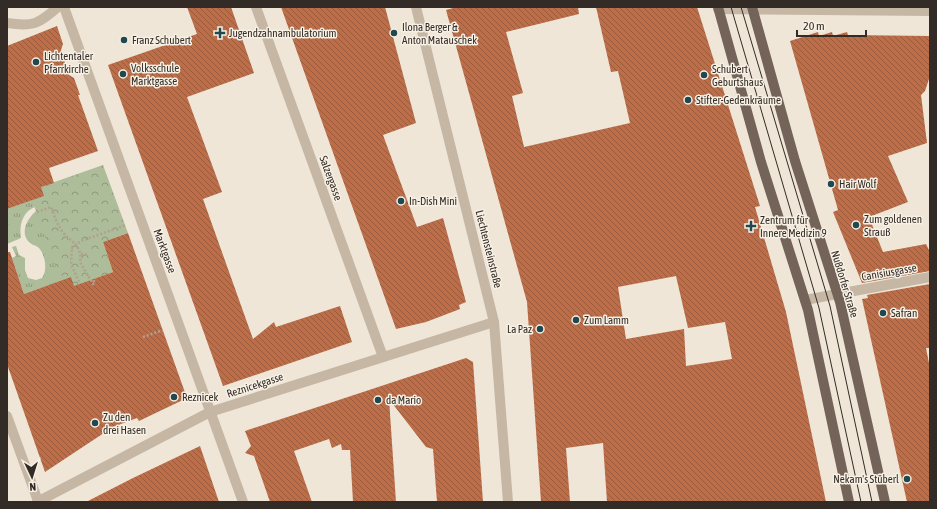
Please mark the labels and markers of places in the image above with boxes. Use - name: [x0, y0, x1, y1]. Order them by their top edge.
- place label: Ilona Berger & Anton Matauschek: [402, 21, 477, 46]
- marker: Jugendzahnambulatorium: [214, 27, 226, 39]
- place label: Jugendzahnambulatorium: [229, 27, 337, 39]
- marker: Ilona Berger & Anton Matauschek: [389, 28, 399, 38]
- place label: Franz Schubert: [132, 34, 191, 46]
- marker: Franz Schubert: [119, 35, 129, 45]
- place label: Lichtentaler Pfarrkirche: [44, 50, 94, 75]
- marker: Lichtentaler Pfarrkirche: [31, 57, 41, 67]
- place label: Volksschule Marktgasse: [131, 62, 179, 87]
- place label: Schubert Geburtshaus: [712, 63, 763, 88]
- marker: Volksschule Marktgasse: [118, 69, 128, 79]
- marker: Schubert Geburtshaus: [699, 70, 709, 80]
- place label: Stifter-Gedenkräume: [696, 94, 781, 106]
- marker: Stifter-Gedenkräume: [683, 95, 693, 105]
- place label: Hair Wolf: [839, 178, 877, 190]
- marker: Hair Wolf: [826, 179, 836, 189]
- place label: In-Dish Mini: [409, 195, 457, 207]
- marker: In-Dish Mini: [396, 196, 406, 206]
- place label: Zum goldenen Strauß: [864, 213, 922, 238]
- place label: Zentrum für Innere Medizin 9: [760, 214, 827, 239]
- marker: Zentrum für Innere Medizin 9: [745, 220, 757, 232]
- marker: Zum goldenen Strauß: [851, 220, 861, 230]
- place label: Safran: [891, 307, 917, 319]
- marker: Safran: [878, 308, 888, 318]
- place label: Zum Lamm: [584, 314, 629, 326]
- marker: Zum Lamm: [571, 315, 581, 325]
- place label: La Paz: [507, 323, 532, 335]
- marker: La Paz: [535, 324, 545, 334]
- place label: Reznicek: [182, 391, 218, 403]
- marker: Reznicek: [169, 392, 179, 402]
- place label: da Mario: [386, 394, 421, 406]
- marker: da Mario: [373, 395, 383, 405]
- place label: Zu den drei Hasen: [103, 411, 146, 436]
- marker: Zu den drei Hasen: [90, 418, 100, 428]
- place label: Nekam's Stüberl: [833, 473, 899, 485]
- marker: Nekam's Stüberl: [902, 474, 912, 484]

